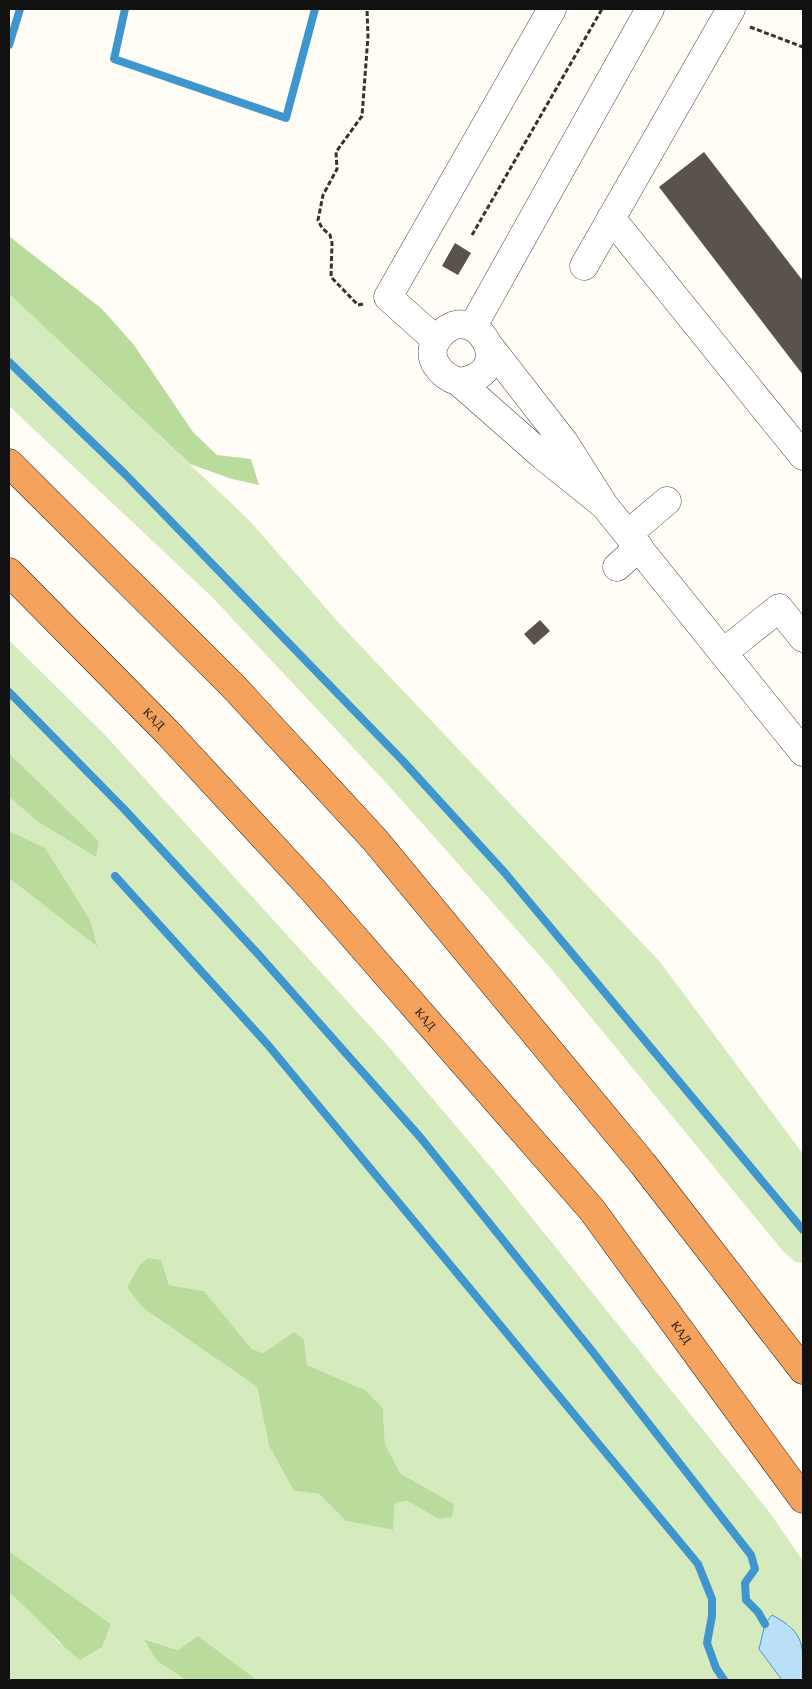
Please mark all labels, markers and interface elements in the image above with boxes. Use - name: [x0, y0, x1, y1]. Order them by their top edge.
- street label: КАД: [140, 705, 167, 732]
- street label: КАД: [412, 1005, 439, 1033]
- street label: КАД: [668, 1318, 694, 1346]

